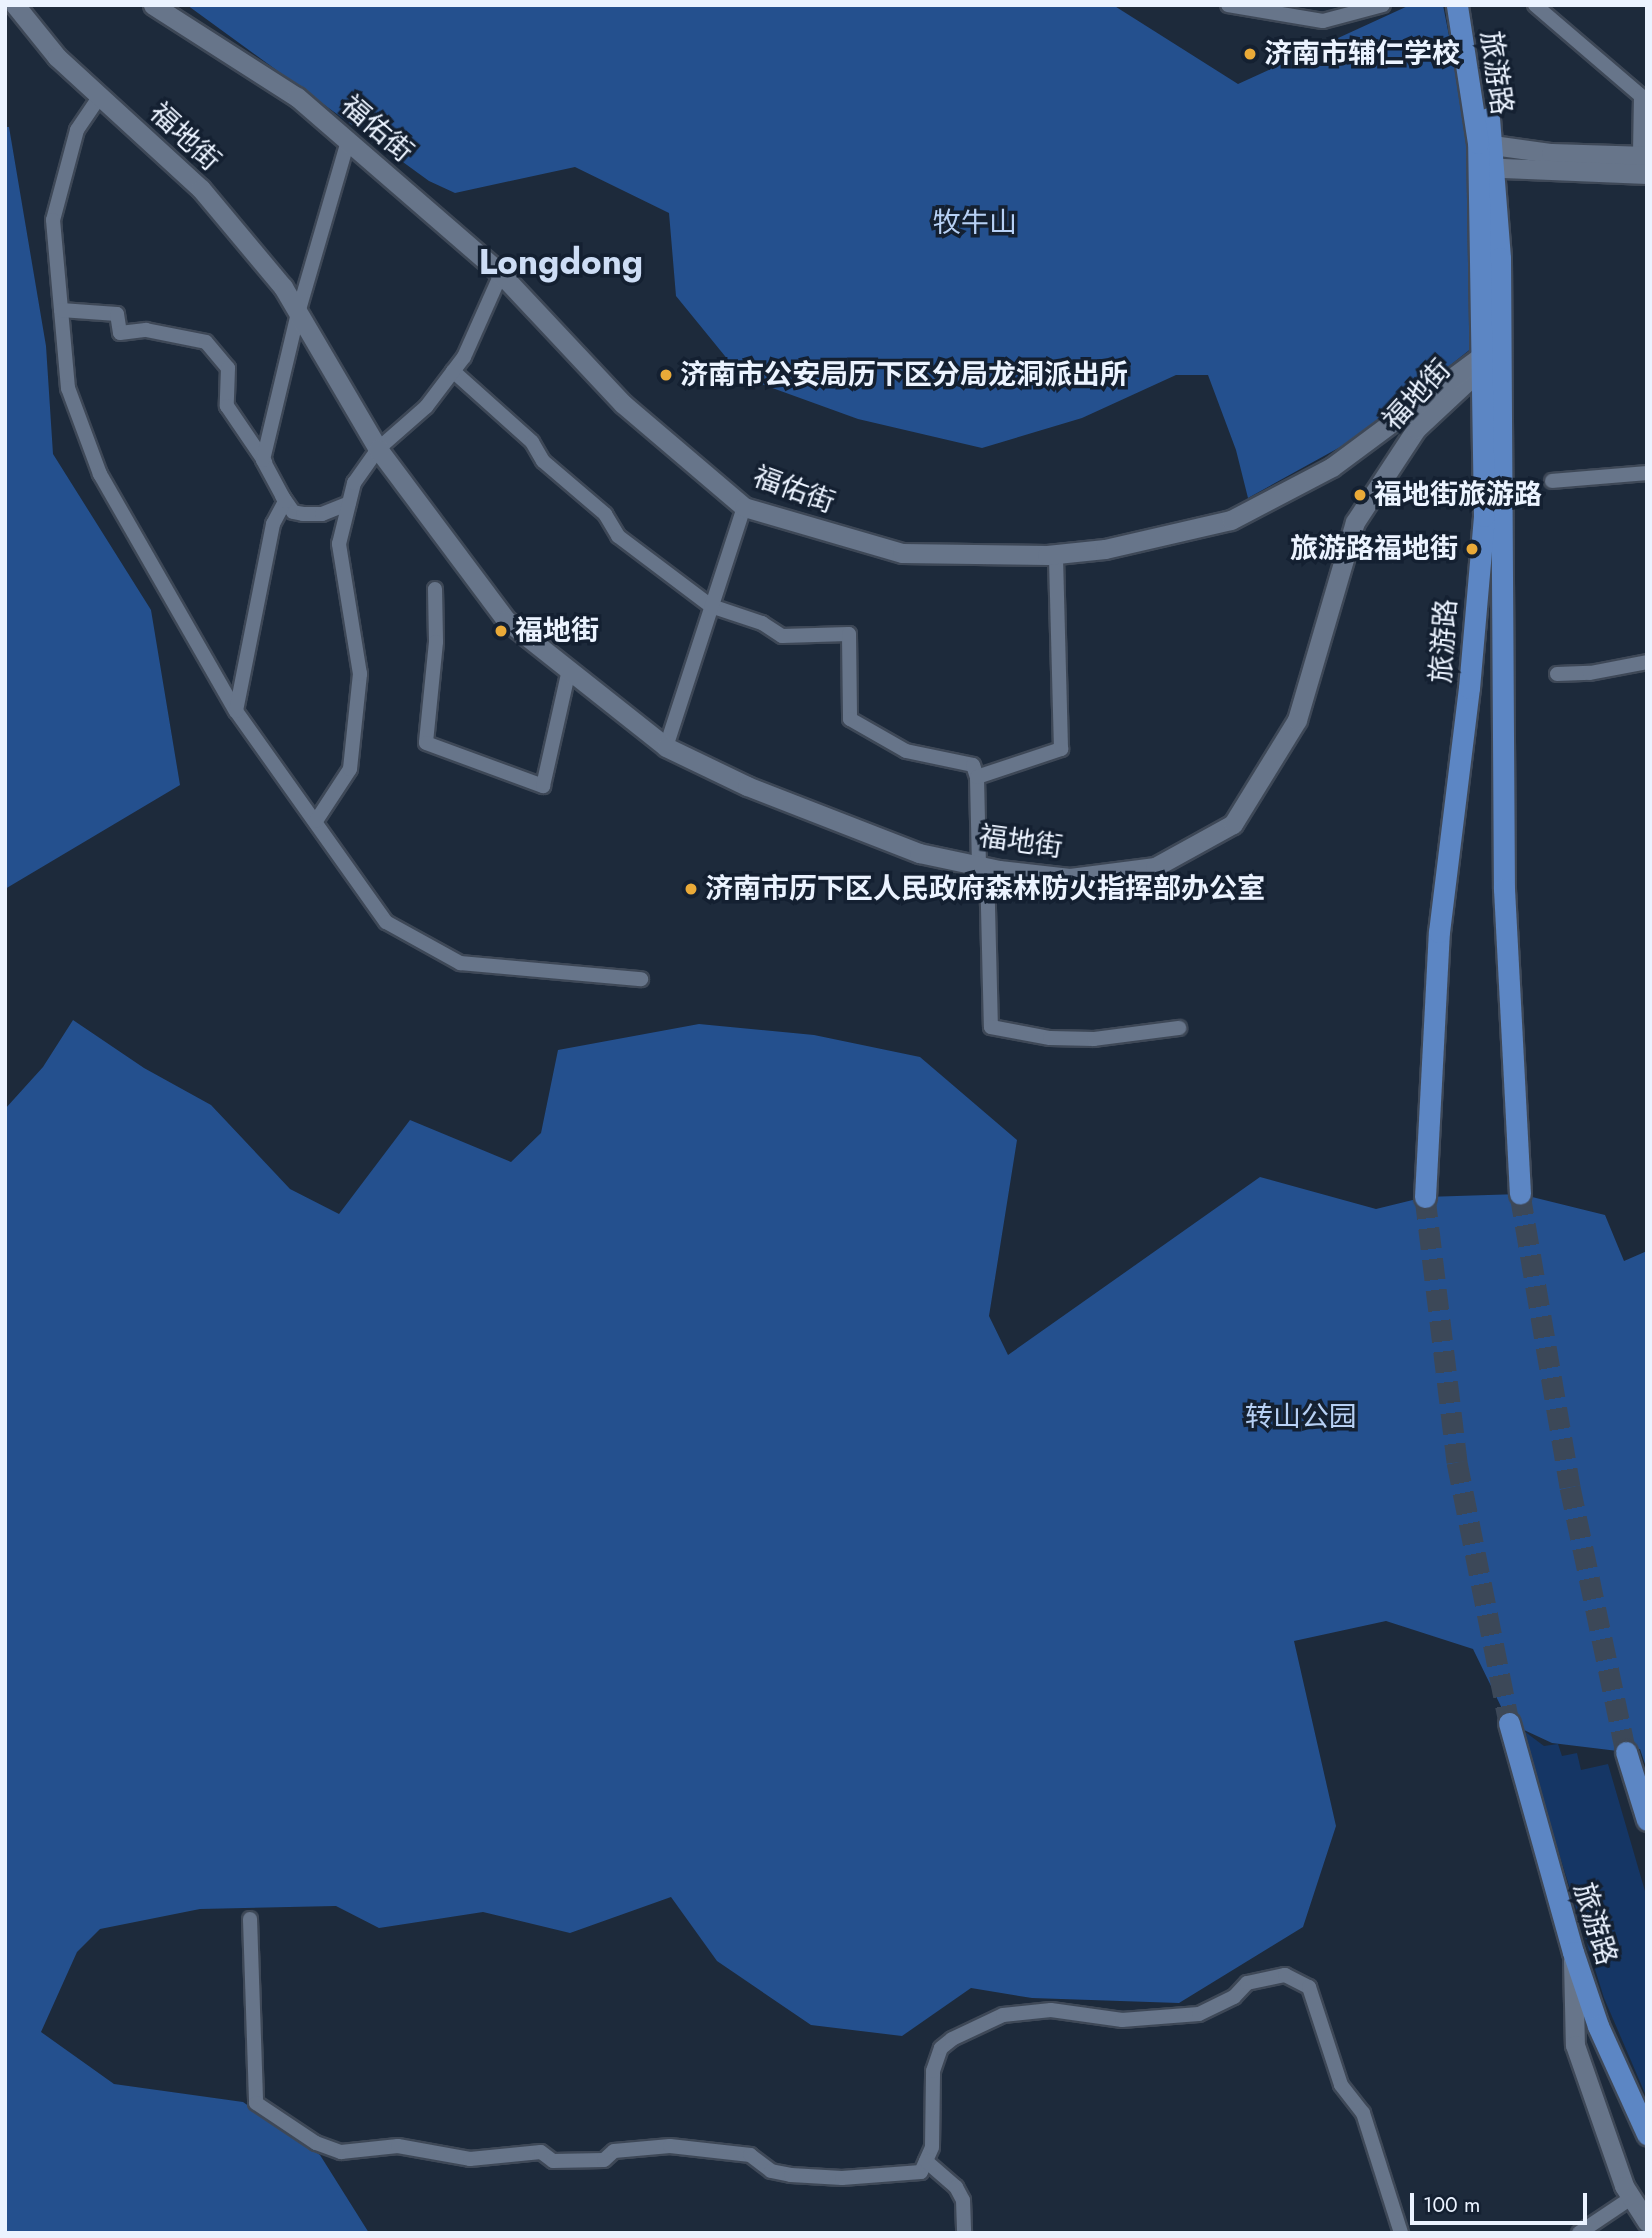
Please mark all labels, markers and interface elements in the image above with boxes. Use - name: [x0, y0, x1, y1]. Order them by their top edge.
- street label: 旅游路: [1474, 29, 1518, 117]
- place label: 济南市辅仁学校: [1264, 37, 1460, 71]
- marker: 济南市辅仁学校: [1242, 46, 1258, 62]
- street label: 福佑街: [334, 89, 420, 169]
- street label: 福地街: [143, 96, 227, 178]
- park label: 牧牛山: [933, 206, 1017, 240]
- district label: Longdong: [479, 241, 643, 283]
- street label: 福地街: [1376, 353, 1458, 437]
- place label: 济南市公安局历下区分局龙洞派出所: [680, 358, 1128, 392]
- marker: 济南市公安局历下区分局龙洞派出所: [658, 367, 674, 383]
- street label: 福佑街: [749, 460, 839, 520]
- place label: 福地街旅游路: [1374, 478, 1542, 512]
- marker: 福地街旅游路: [1352, 487, 1368, 503]
- place label: 旅游路福地街: [1290, 532, 1458, 566]
- marker: 旅游路福地街: [1464, 541, 1480, 557]
- street label: 旅游路: [1424, 598, 1464, 684]
- place label: 福地街: [515, 614, 599, 648]
- marker: 福地街: [493, 623, 509, 639]
- street label: 福地街: [977, 820, 1065, 864]
- place label: 济南市历下区人民政府森林防火指挥部办公室: [705, 872, 1265, 906]
- marker: 济南市历下区人民政府森林防火指挥部办公室: [683, 881, 699, 897]
- park label: 转山公园: [1245, 1400, 1357, 1434]
- street label: 旅游路: [1567, 1879, 1623, 1969]
- scale bar: [1414, 2178, 1591, 2222]
- text: 100 m: [1423, 2190, 1480, 2220]

